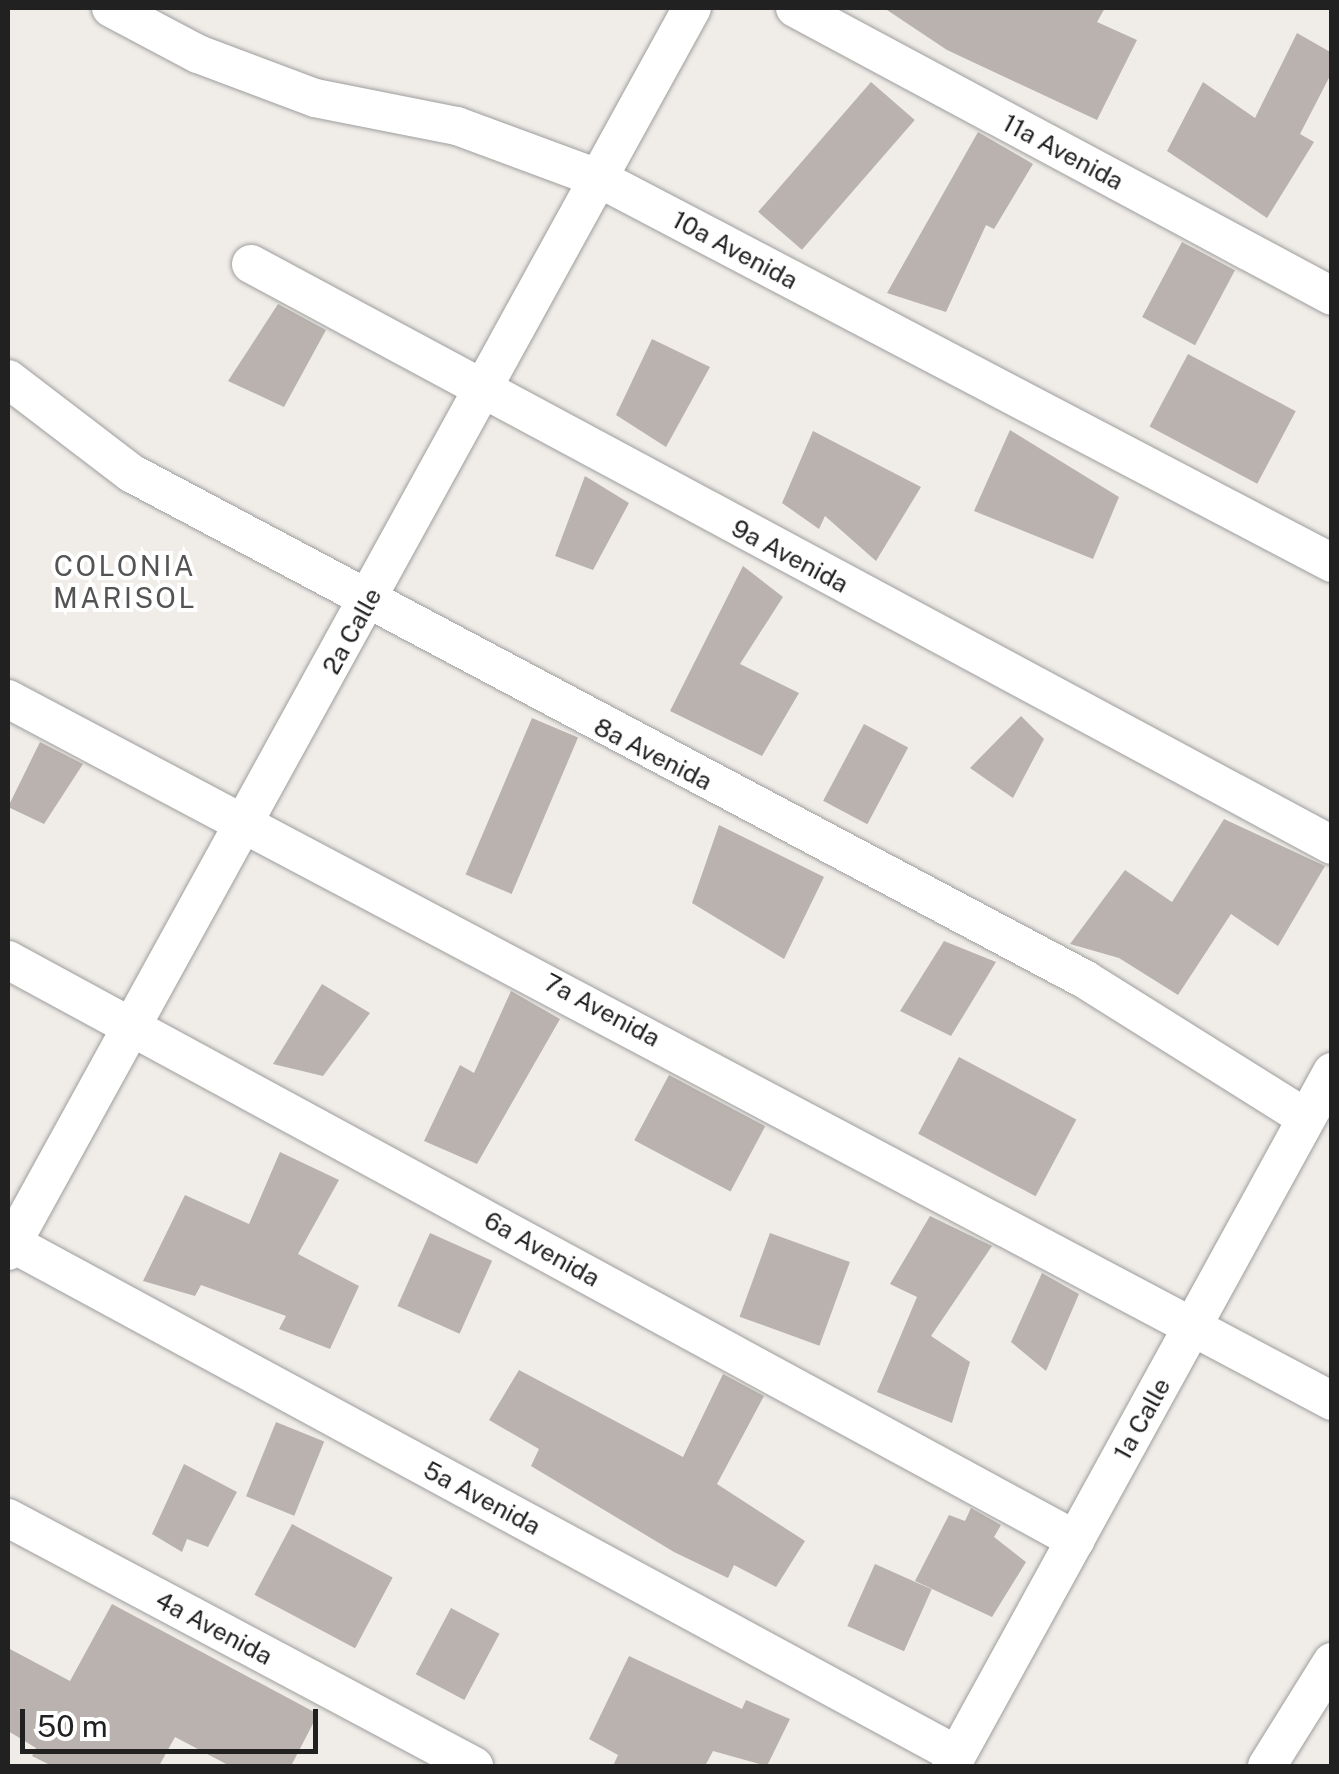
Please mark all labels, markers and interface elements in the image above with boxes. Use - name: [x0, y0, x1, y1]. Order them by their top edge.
- street label: 11a Avenida: [998, 108, 1128, 196]
- street label: 10a Avenida: [667, 204, 803, 296]
- street label: 9a Avenida: [727, 513, 853, 599]
- district label: COLONIA MARISOL: [53, 549, 197, 615]
- street label: 2a Calle: [316, 583, 388, 679]
- street label: 8a Avenida: [589, 712, 717, 796]
- street label: 7a Avenida: [539, 967, 665, 1053]
- street label: 6a Avenida: [479, 1205, 605, 1293]
- street label: 1a Calle: [1107, 1373, 1177, 1465]
- street label: 5a Avenida: [418, 1455, 546, 1541]
- street label: 4a Avenida: [151, 1585, 277, 1671]
- scale bar: [25, 1689, 322, 1751]
- text: 50 m: [37, 1708, 108, 1744]

